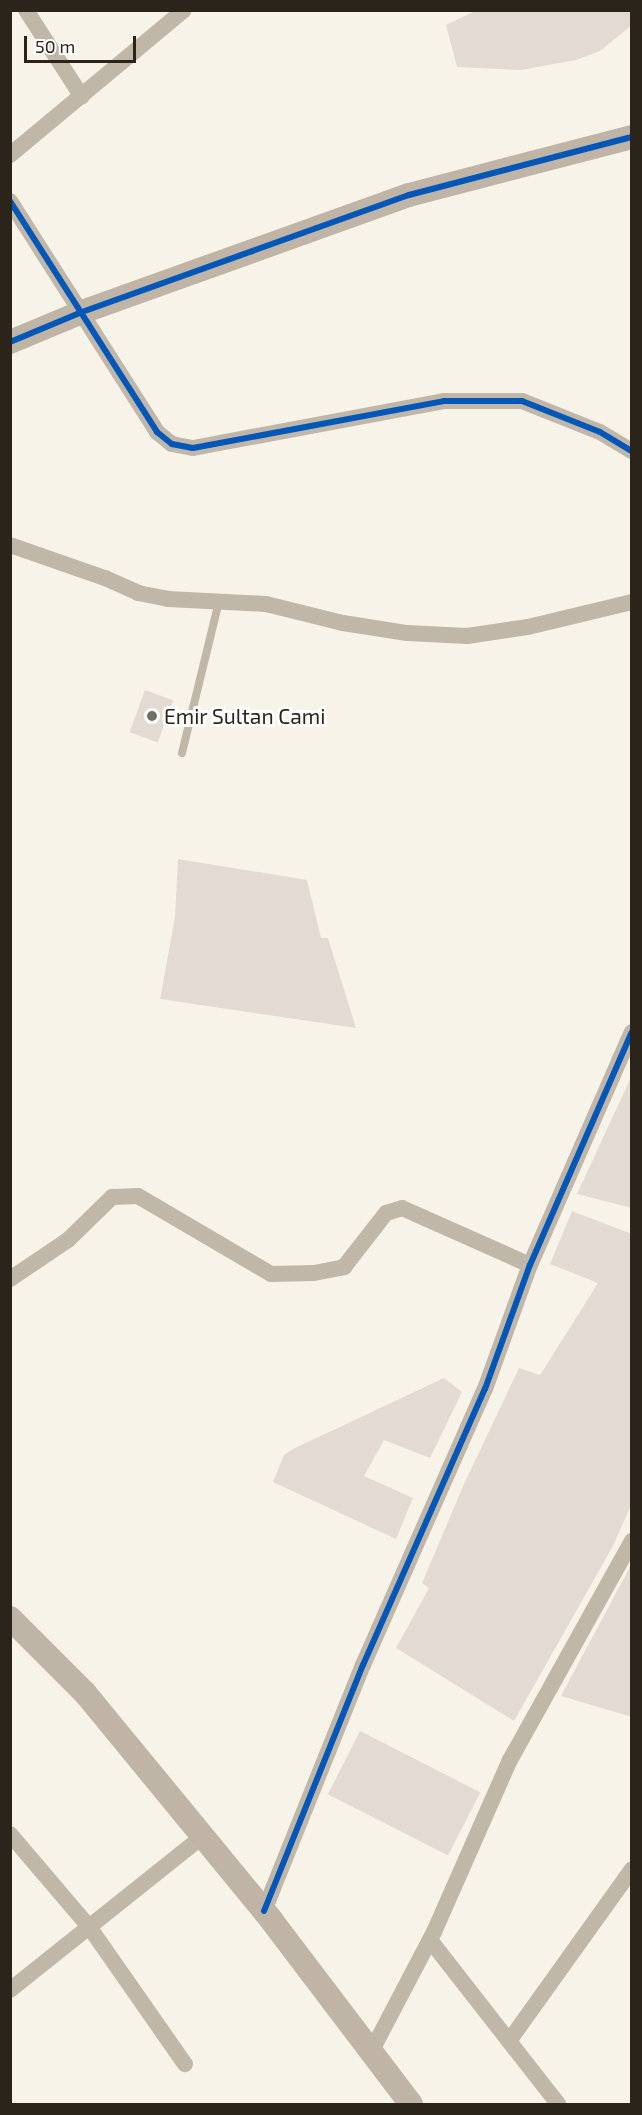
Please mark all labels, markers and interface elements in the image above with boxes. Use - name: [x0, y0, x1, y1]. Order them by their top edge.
- scale bar: [27, 24, 140, 62]
- text: 50 m: [35, 35, 75, 57]
- place label: Emir Sultan Cami: [164, 703, 326, 729]
- marker: Emir Sultan Cami: [145, 709, 159, 723]

